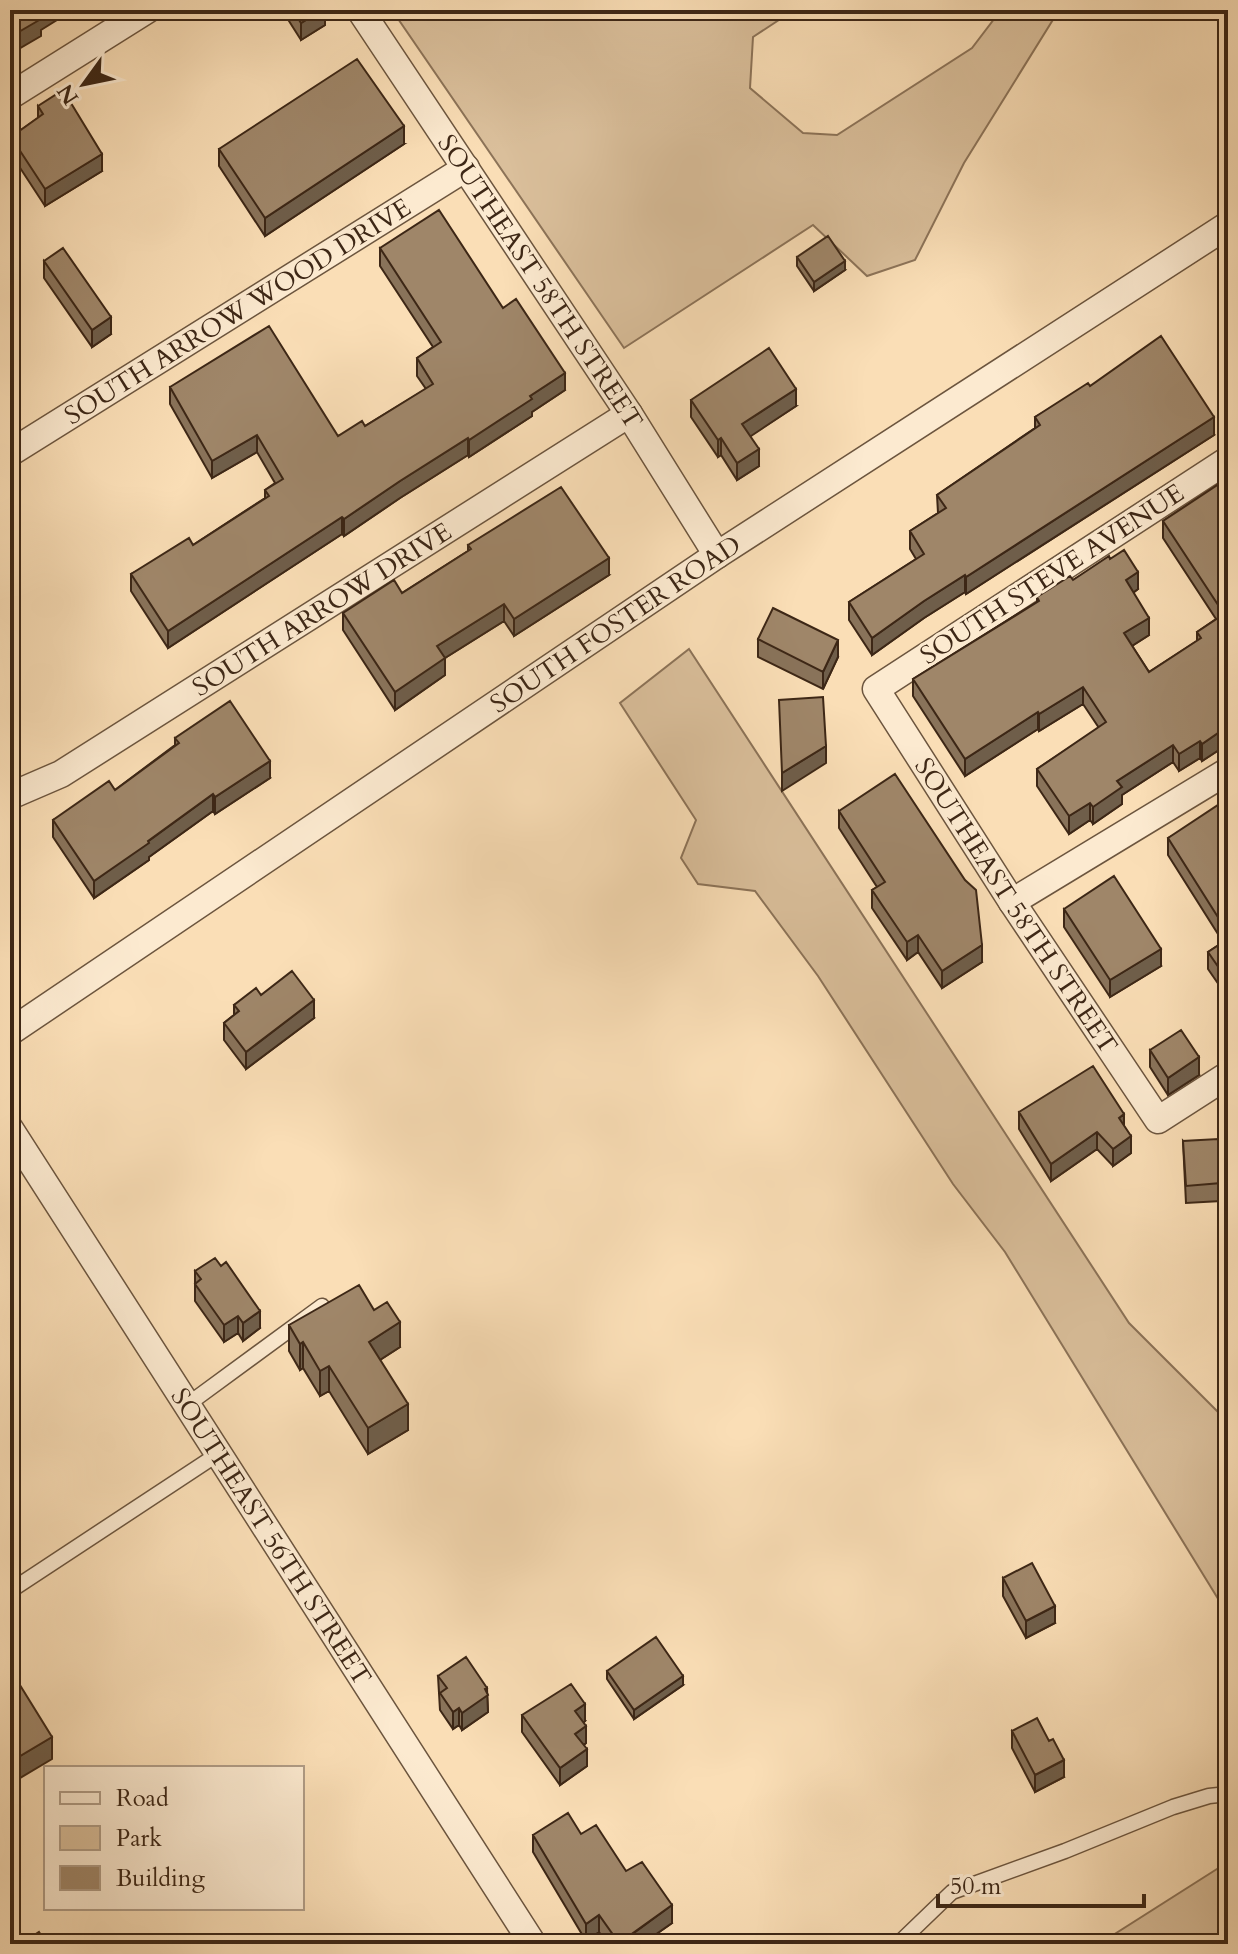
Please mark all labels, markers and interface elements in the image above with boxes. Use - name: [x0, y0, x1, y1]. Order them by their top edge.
- north arrow: [44, 44, 124, 124]
- text: N: [50, 78, 86, 111]
- street label: SOUTHEAST 58TH STREET: [430, 127, 651, 435]
- street label: SOUTH ARROW WOOD DRIVE: [57, 190, 417, 432]
- street label: SOUTH STEVE AVENUE: [913, 475, 1191, 673]
- street label: SOUTH ARROW DRIVE: [185, 514, 458, 704]
- street label: SOUTH FOSTER ROAD: [483, 527, 747, 721]
- street label: SOUTHEAST 58TH STREET: [907, 751, 1126, 1060]
- street label: SOUTHEAST 56TH STREET: [163, 1381, 380, 1692]
- legend: [44, 1766, 304, 1910]
- text: Road: [116, 1782, 169, 1815]
- text: Park: [116, 1822, 162, 1855]
- scale bar: [938, 1858, 1144, 1908]
- text: Building: [116, 1862, 206, 1895]
- text: 50 m: [950, 1870, 1002, 1903]

